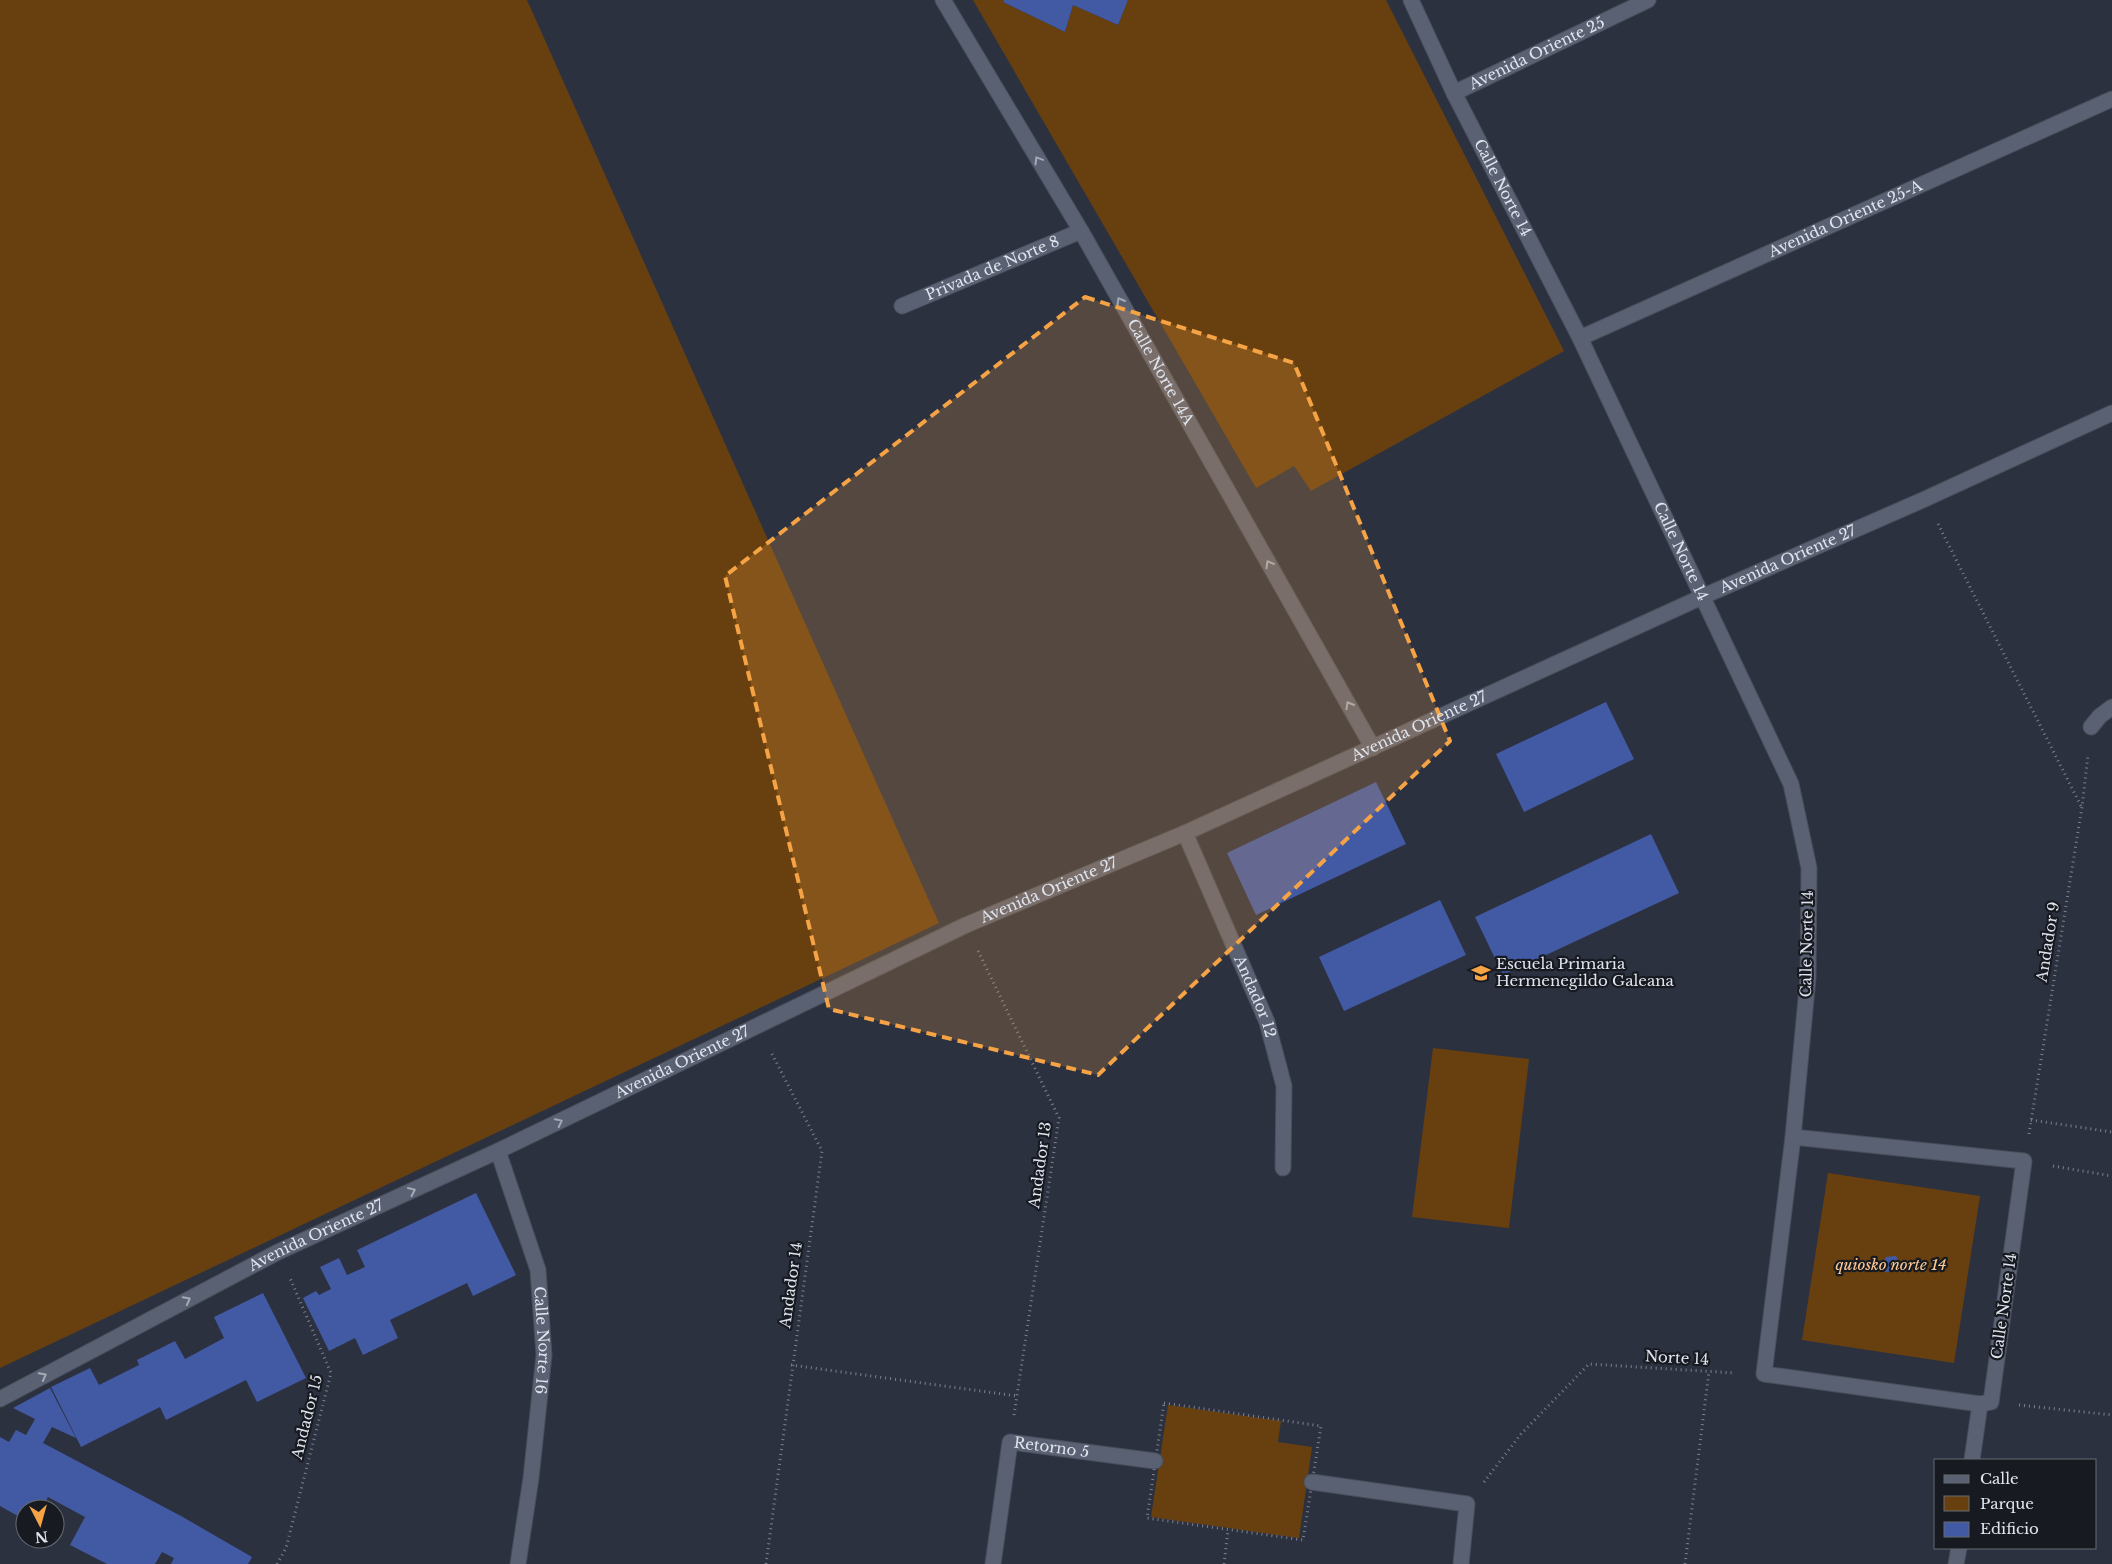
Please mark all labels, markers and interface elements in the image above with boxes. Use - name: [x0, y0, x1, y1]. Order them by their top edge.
- street label: Avenida Oriente 25: [1465, 12, 1608, 94]
- street label: Calle Norte 14: [1470, 136, 1536, 240]
- one-way arrow: [1035, 157, 1045, 166]
- street label: Avenida Oriente 25-A: [1765, 175, 1925, 261]
- street label: Privada de Norte 8: [922, 231, 1062, 304]
- one-way arrow: [1116, 297, 1126, 306]
- street label: Calle Norte 14A: [1124, 315, 1199, 428]
- street label: Calle Norte 14: [1650, 499, 1713, 604]
- street label: Avenida Oriente 27: [1716, 520, 1859, 597]
- one-way arrow: [1265, 560, 1275, 569]
- street label: Avenida Oriente 27: [1347, 686, 1490, 765]
- one-way arrow: [1345, 702, 1355, 711]
- street label: Avenida Oriente 27: [976, 852, 1120, 927]
- street label: Calle Norte 14: [1796, 890, 1817, 998]
- street label: Andador 9: [2032, 900, 2063, 984]
- street label: Andador 12: [1230, 951, 1281, 1039]
- place label: Escuela Primaria Hermenegildo Galeana: [1496, 954, 1675, 990]
- school or university icon: Escuela Primaria Hermenegildo Galeana: [1470, 962, 1492, 984]
- street label: Avenida Oriente 27: [611, 1021, 753, 1103]
- one-way arrow: [553, 1118, 562, 1128]
- street label: Andador 13: [1024, 1120, 1055, 1210]
- one-way arrow: [407, 1187, 416, 1197]
- street label: Avenida Oriente 27: [244, 1195, 387, 1275]
- street label: Andador 14: [775, 1241, 806, 1330]
- street label: Calle Norte 14: [1987, 1252, 2020, 1360]
- park label: quiosko norte 14: [1835, 1255, 1947, 1274]
- street label: Calle Norte 16: [530, 1286, 554, 1395]
- one-way arrow: [182, 1296, 191, 1306]
- street label: Norte 14: [1645, 1346, 1710, 1369]
- one-way arrow: [38, 1372, 47, 1382]
- street label: Andador 15: [287, 1373, 326, 1462]
- street label: Retorno 5: [1013, 1433, 1090, 1461]
- legend: [1934, 1459, 2097, 1549]
- text: Calle: [1980, 1469, 2019, 1488]
- text: Parque: [1980, 1494, 2034, 1513]
- north arrow: [15, 1499, 65, 1549]
- text: Edificio: [1980, 1519, 2039, 1538]
- text: N: [34, 1527, 49, 1547]

